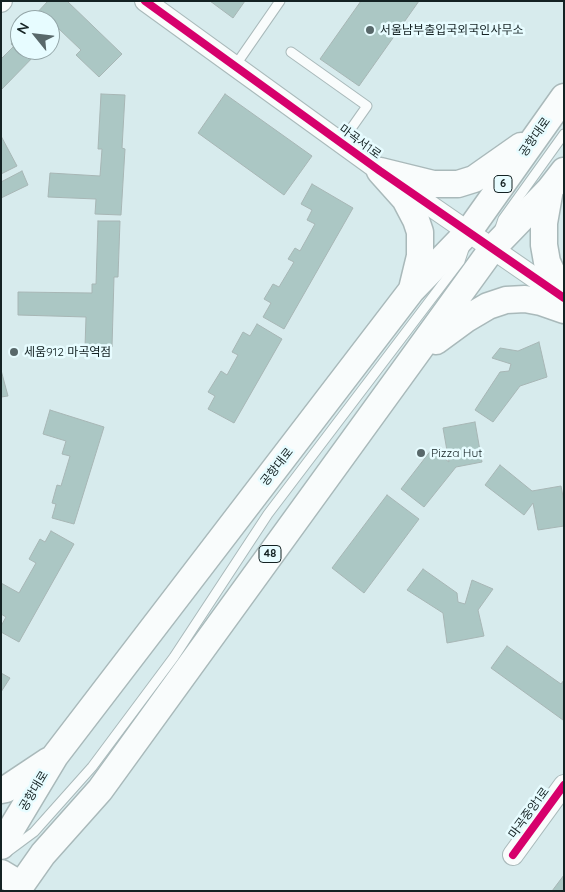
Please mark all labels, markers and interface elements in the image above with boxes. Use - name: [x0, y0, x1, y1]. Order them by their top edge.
- north arrow: [10, 10, 60, 60]
- text: N: [12, 19, 33, 37]
- place label: 서울남부출입국외국인사무소: [380, 23, 524, 37]
- marker: 서울남부출입국외국인사무소: [364, 24, 376, 36]
- street label: 공항대로: [516, 115, 554, 159]
- street label: 마곡서1로: [336, 122, 384, 162]
- road number: 6: [494, 175, 512, 192]
- place label: 세움912 마곡역점: [24, 345, 111, 359]
- marker: 세움912 마곡역점: [8, 346, 20, 358]
- street label: 공항대로: [258, 445, 296, 489]
- place label: Pizza Hut: [431, 446, 482, 460]
- marker: Pizza Hut: [415, 447, 427, 459]
- road number: 48: [259, 546, 281, 562]
- street label: 공항대로: [16, 768, 52, 814]
- street label: 마곡중앙1로: [506, 785, 552, 841]

